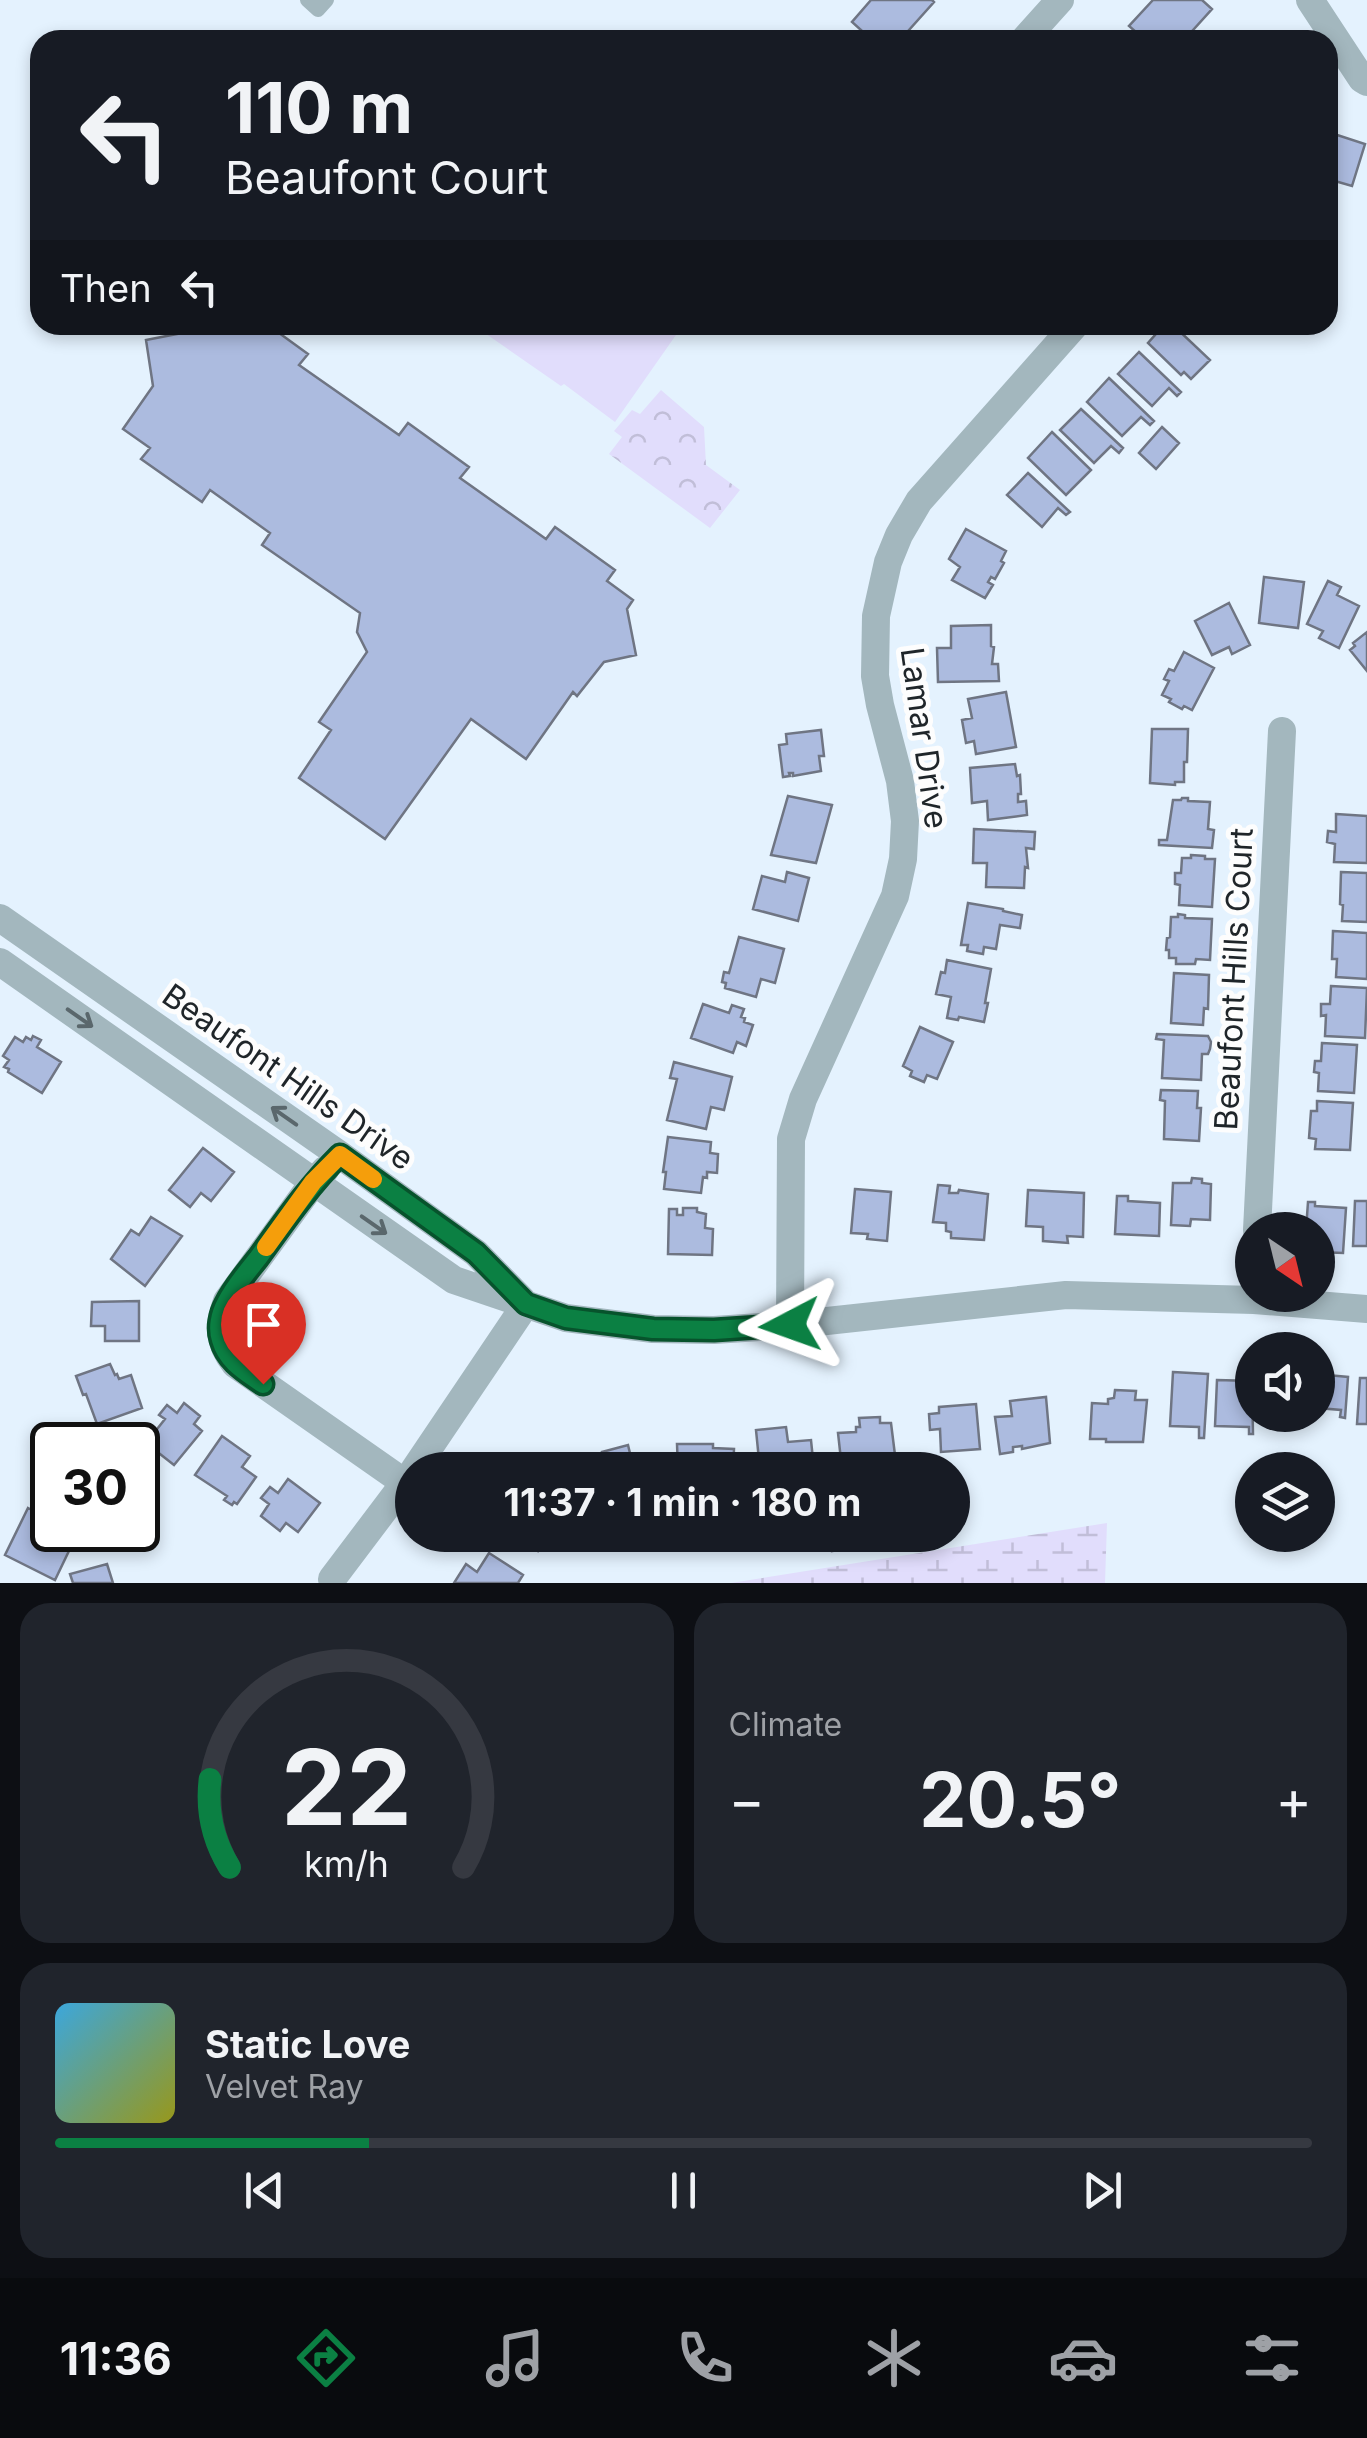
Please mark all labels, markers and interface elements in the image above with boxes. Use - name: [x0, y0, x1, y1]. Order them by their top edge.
- text: 110 m: [225, 65, 413, 150]
- icon: left: [60, 70, 190, 200]
- text: Beaufont Court: [225, 150, 548, 205]
- icon: left: [172, 260, 227, 315]
- text: Then: [60, 265, 152, 311]
- street label: Lamar Drive: [892, 645, 957, 831]
- street label: Beaufont Hills Court: [1206, 827, 1261, 1131]
- street label: Beaufont Hills Drive: [155, 975, 421, 1178]
- one-way arrow: [65, 1008, 93, 1029]
- one-way arrow: [271, 1106, 299, 1127]
- north arrow: [1235, 1212, 1335, 1312]
- map controls: [1235, 1212, 1335, 1552]
- one-way arrow: [360, 1214, 388, 1235]
- position arrow: [738, 1273, 842, 1377]
- pin: [221, 1282, 306, 1385]
- icon: arrive: [236, 1297, 291, 1352]
- button: sound: [1235, 1332, 1335, 1432]
- speed limit sign: 30: [30, 1422, 160, 1552]
- button: layers: [1235, 1452, 1335, 1552]
- text: 11:37 · 1 min · 180 m: [504, 1479, 861, 1525]
- text: Climate: [729, 1705, 842, 1744]
- text: 22: [281, 1724, 412, 1850]
- text: 20.5°: [919, 1754, 1121, 1845]
- text: −: [729, 1767, 765, 1833]
- text: +: [1276, 1767, 1312, 1833]
- text: km/h: [304, 1842, 389, 1886]
- text: Static Love: [205, 2021, 410, 2067]
- text: Velvet Ray: [205, 2067, 363, 2106]
- icon: previous: [237, 2163, 292, 2218]
- icon: pause: [656, 2163, 711, 2218]
- icon: next: [1075, 2163, 1130, 2218]
- icon: directions: [291, 2323, 361, 2393]
- icon: music: [480, 2323, 550, 2393]
- icon: phone: [670, 2323, 740, 2393]
- icon: climate: [859, 2323, 929, 2393]
- icon: car: [1048, 2323, 1118, 2393]
- icon: filters: [1237, 2323, 1307, 2393]
- text: 11:36: [60, 2331, 172, 2386]

